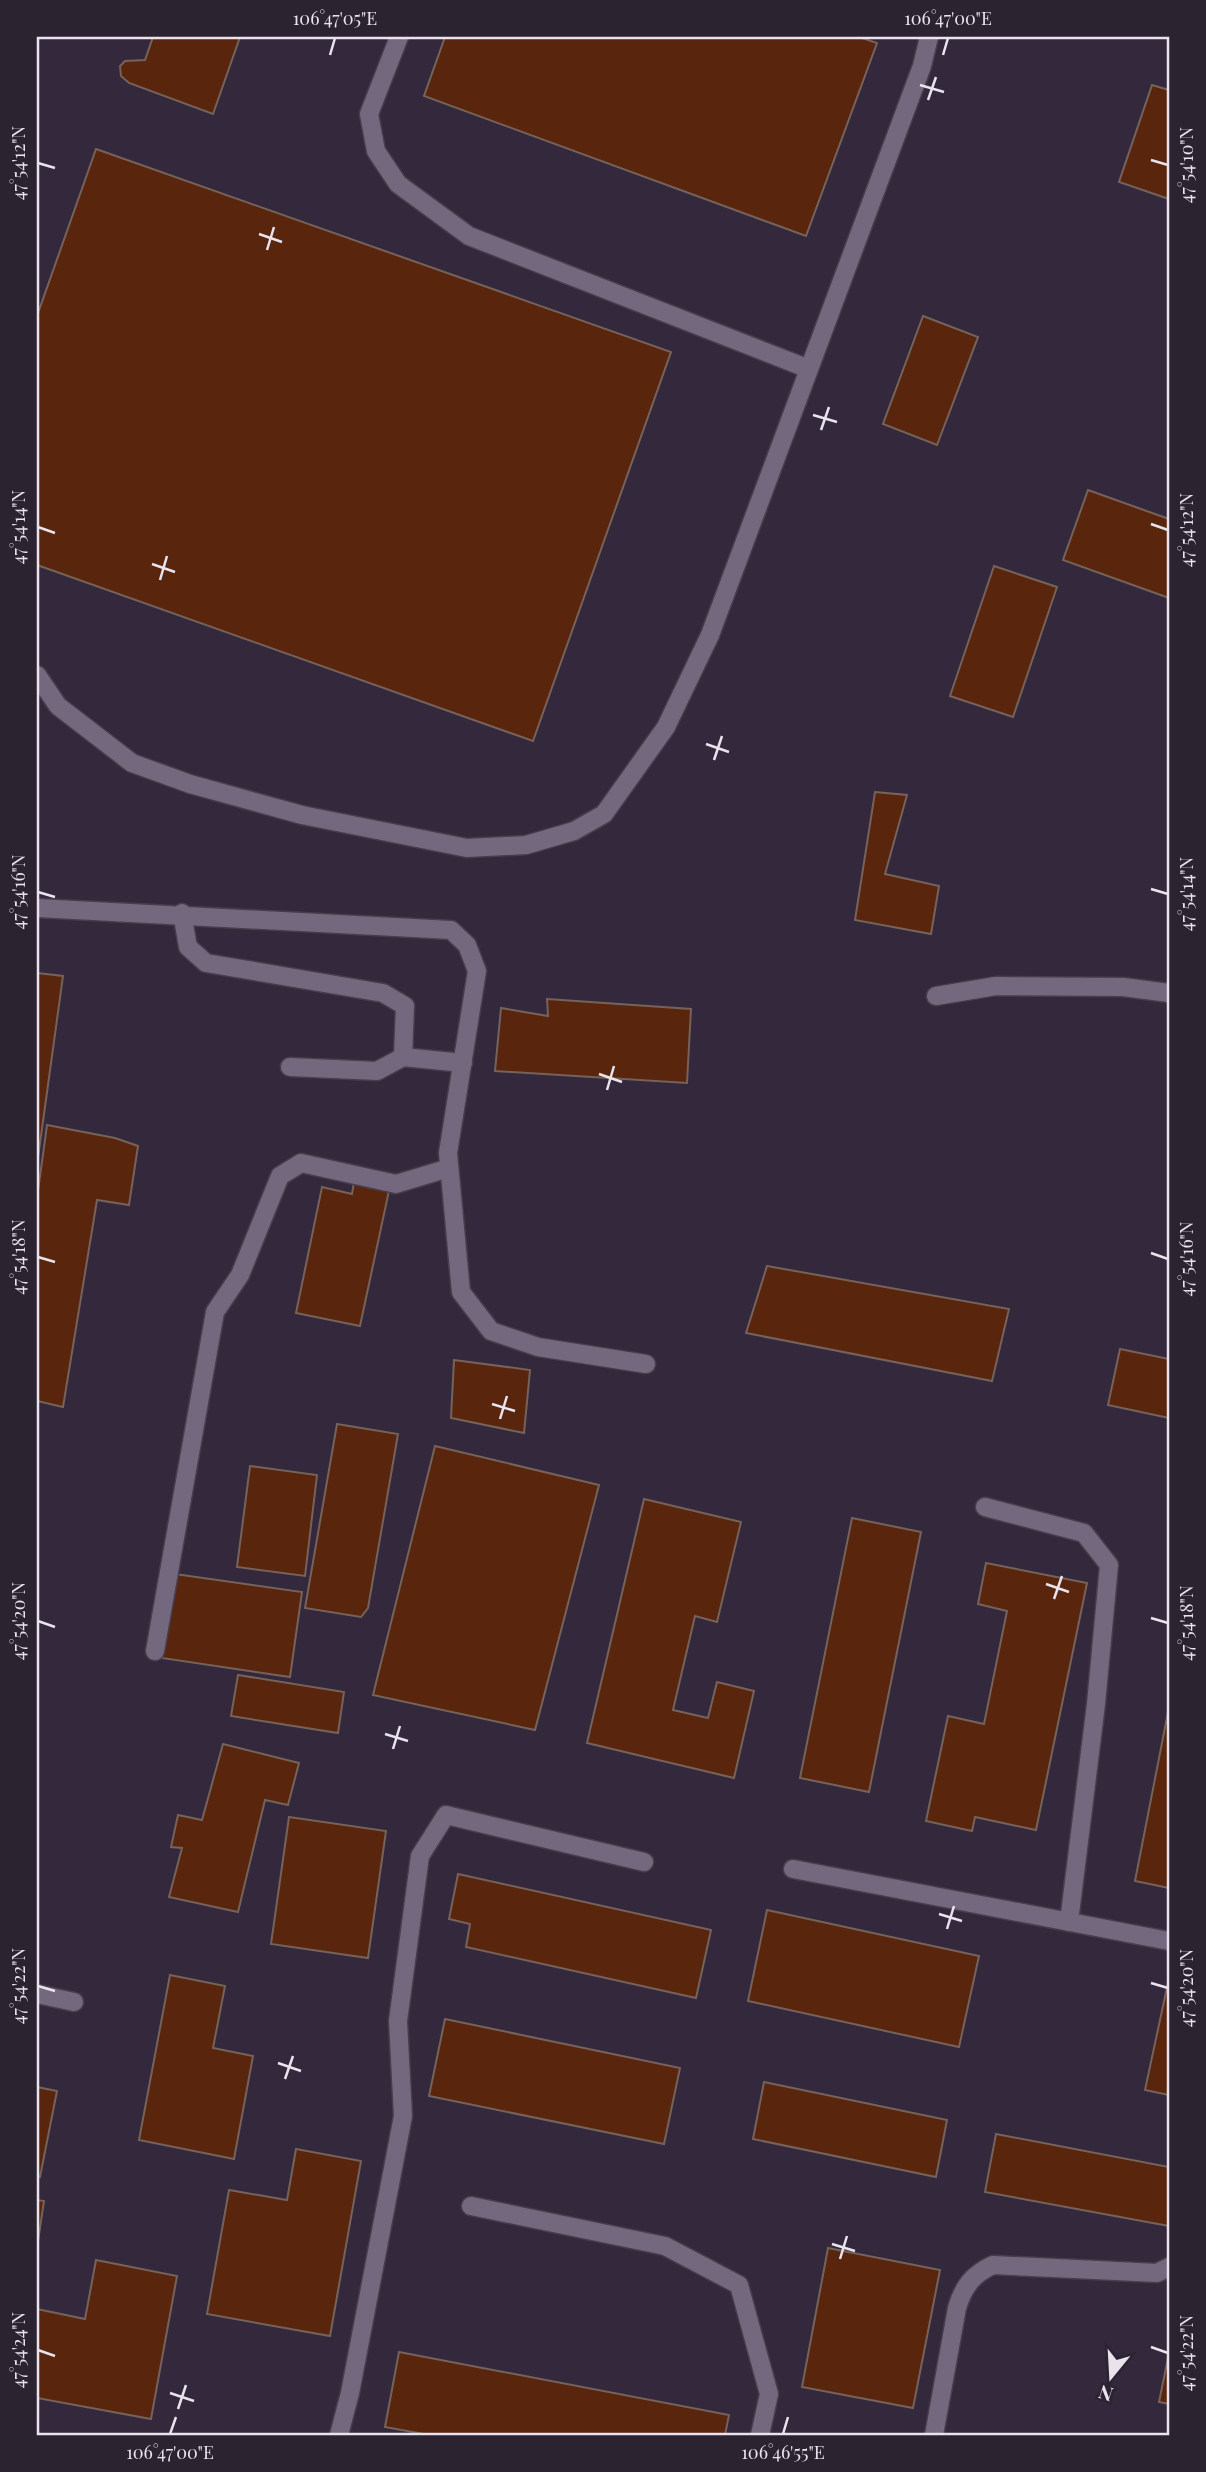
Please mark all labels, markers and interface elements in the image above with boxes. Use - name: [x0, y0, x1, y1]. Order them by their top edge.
- text: 106°47'05"E: [293, 6, 377, 30]
- text: 106°47'00"E: [904, 6, 992, 30]
- text: 47°54'12"N: [6, 125, 30, 200]
- text: 47°54'10"N: [1174, 126, 1198, 203]
- text: 47°54'14"N: [6, 489, 30, 564]
- text: 47°54'12"N: [1174, 492, 1198, 567]
- text: 47°54'16"N: [6, 854, 30, 930]
- text: 47°54'14"N: [1174, 856, 1198, 931]
- text: 47°54'18"N: [6, 1219, 30, 1295]
- text: 47°54'16"N: [1174, 1221, 1198, 1297]
- text: 47°54'20"N: [6, 1581, 30, 1660]
- text: 47°54'18"N: [1174, 1585, 1198, 1661]
- text: 47°54'22"N: [6, 1948, 30, 2024]
- text: 47°54'20"N: [1174, 1948, 1198, 2027]
- text: 47°54'24"N: [6, 2311, 30, 2388]
- text: 47°54'22"N: [1174, 2315, 1198, 2391]
- north arrow: [1076, 2342, 1146, 2412]
- text: N: [1095, 2380, 1116, 2409]
- text: 106°47'00"E: [126, 2440, 214, 2464]
- text: 106°46'55"E: [741, 2440, 825, 2464]

